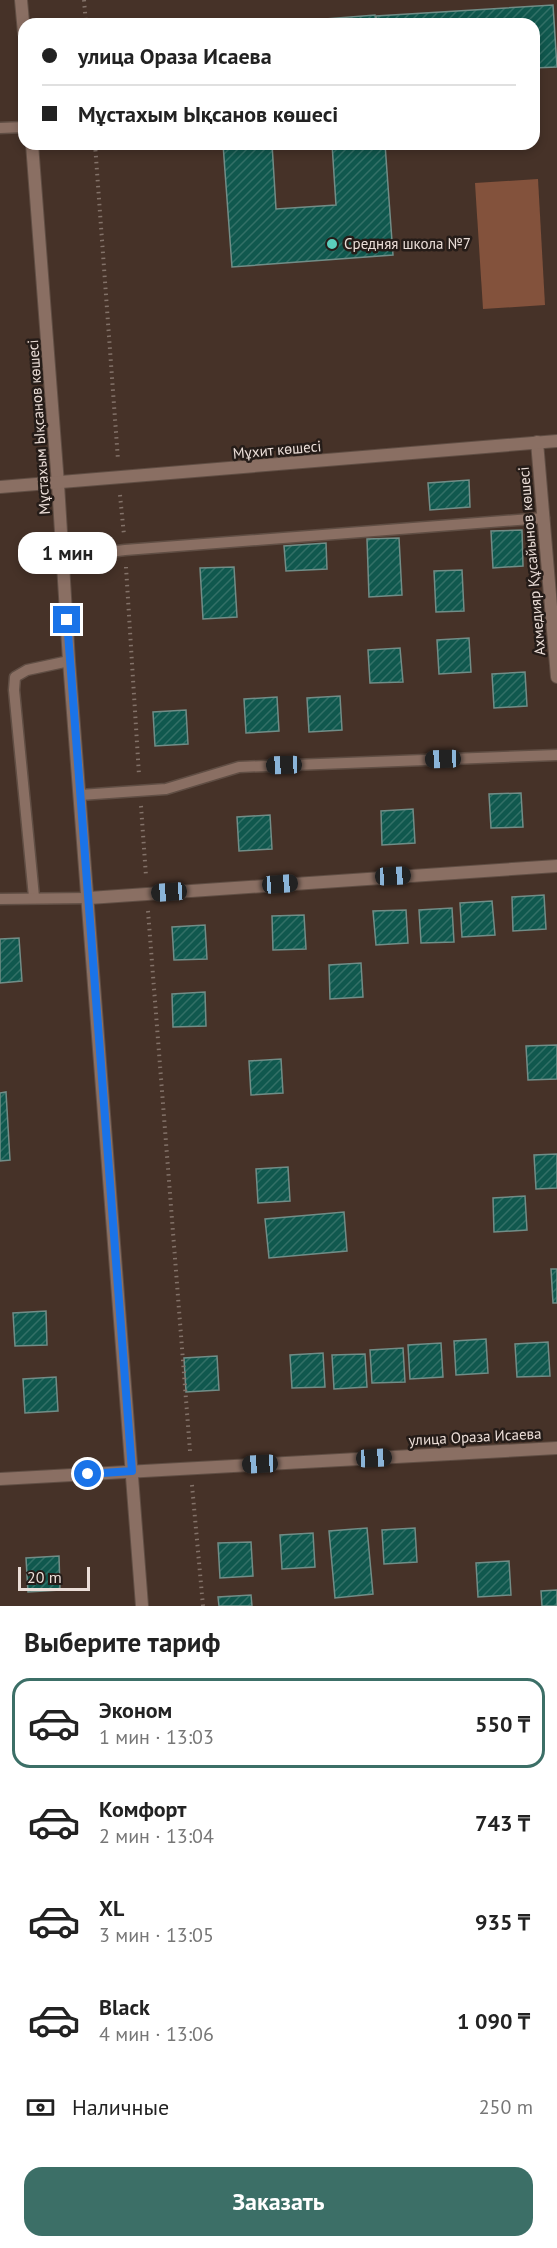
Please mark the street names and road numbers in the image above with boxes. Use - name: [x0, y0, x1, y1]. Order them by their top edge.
- street label: Мұстахым Ықсанов көшесі: [23, 339, 54, 515]
- street label: Мұхит көшесі: [232, 436, 322, 463]
- street label: Ахмедияр Құсайынов көшесі: [514, 466, 549, 656]
- street label: улица Ораза Исаева: [408, 1424, 542, 1449]

